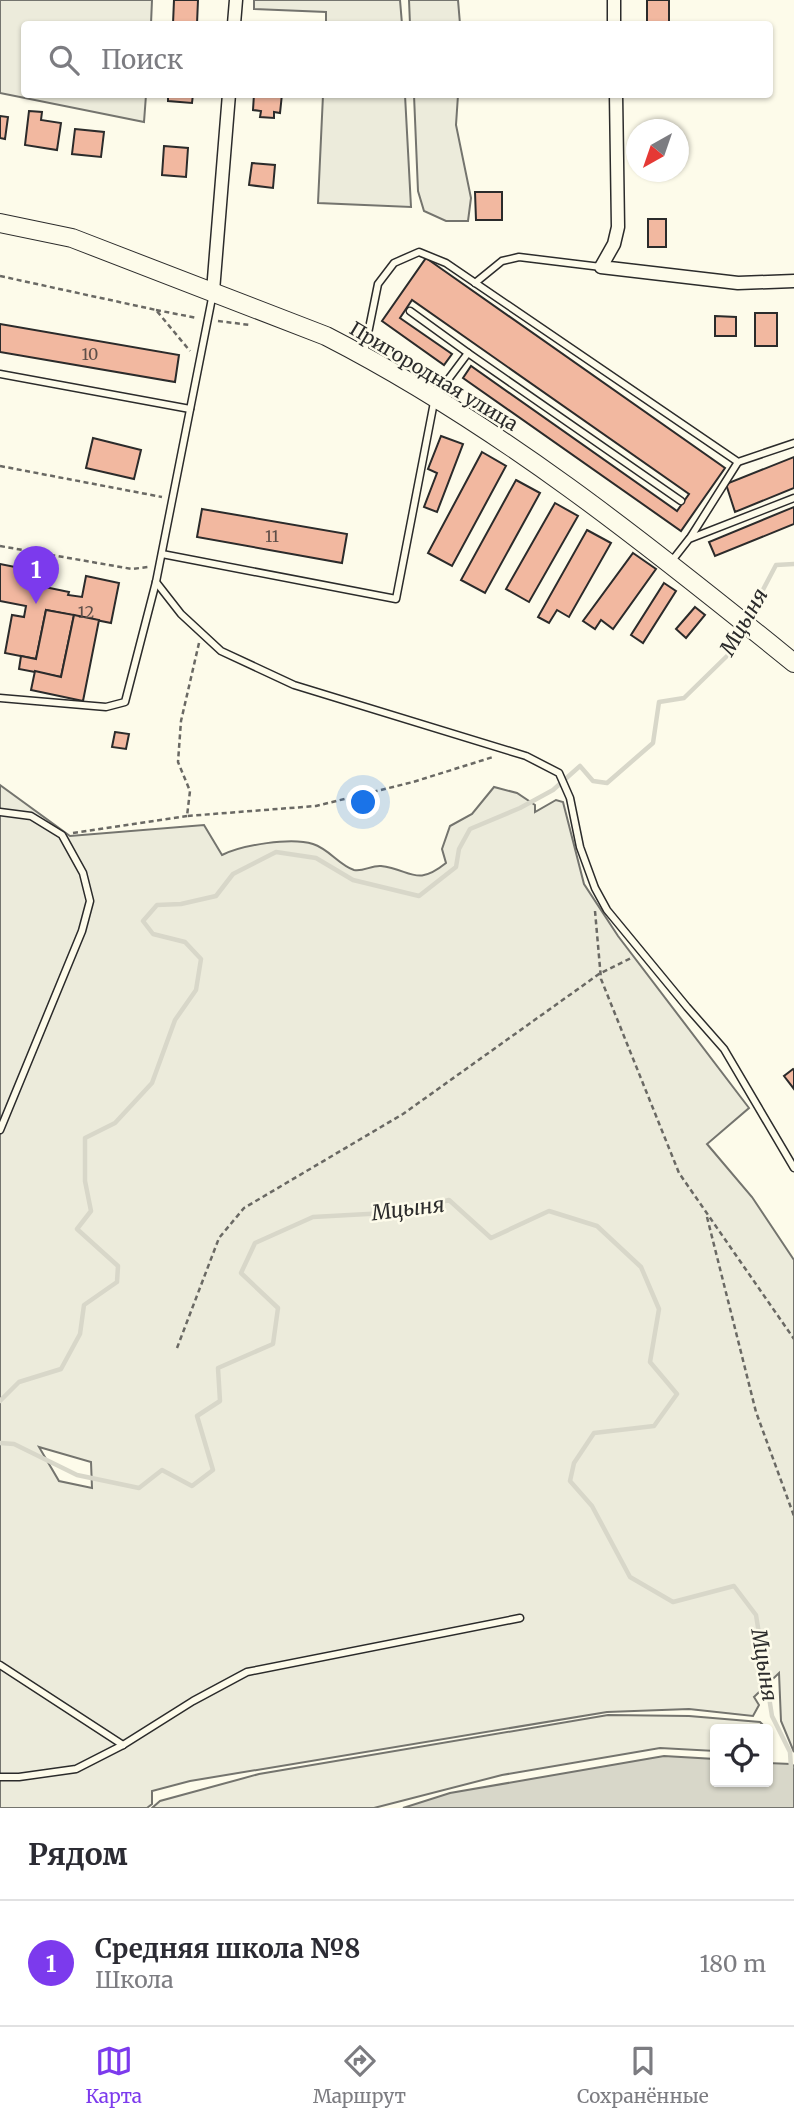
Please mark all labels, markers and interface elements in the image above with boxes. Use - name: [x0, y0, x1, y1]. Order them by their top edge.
- search box: [21, 21, 773, 98]
- icon: search: [45, 41, 83, 79]
- text: Поиск: [101, 43, 183, 76]
- north arrow: [626, 119, 689, 182]
- street label: Пригородная улица: [345, 316, 523, 436]
- house number: 10: [82, 344, 98, 364]
- house number: 11: [265, 526, 279, 546]
- pin: 1: [13, 546, 59, 604]
- water label: Мцыня: [713, 583, 774, 661]
- house number: 12: [78, 602, 94, 622]
- your location: [346, 785, 380, 819]
- water label: Мцыня: [369, 1191, 446, 1226]
- water label: Мцыня: [745, 1626, 784, 1703]
- map controls: [710, 1724, 773, 1787]
- button: locate: [710, 1724, 773, 1787]
- text: Рядом: [28, 1835, 128, 1873]
- text: Средняя школа №8: [95, 1932, 360, 1965]
- text: 1: [46, 1949, 56, 1978]
- text: 180 m: [700, 1949, 766, 1978]
- text: Школа: [95, 1965, 174, 1994]
- tab: Карта: [85, 2042, 142, 2108]
- tab: Маршрут: [313, 2042, 406, 2108]
- tab: Сохранённые: [577, 2042, 709, 2108]

